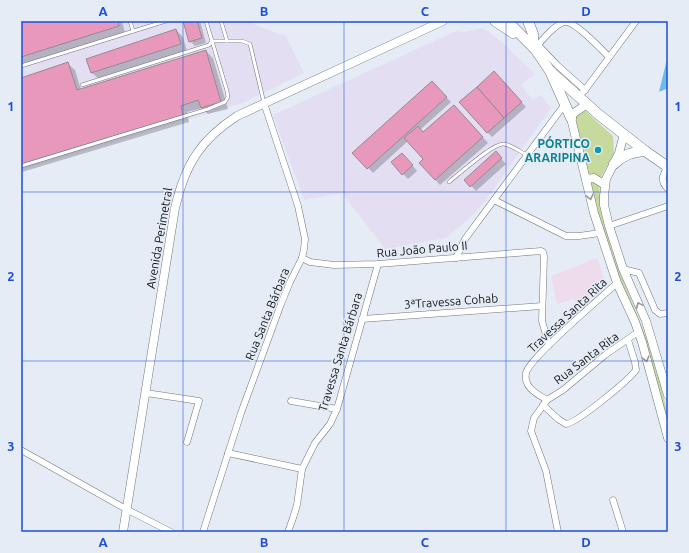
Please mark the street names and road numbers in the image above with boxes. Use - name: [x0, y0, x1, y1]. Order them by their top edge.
- street label: Avenida Perimetral: [144, 186, 174, 290]
- street label: Rua João Paulo II: [376, 239, 468, 259]
- street label: Rua Santa Bárbara: [243, 266, 291, 362]
- street label: Travessa Santa Rita: [525, 275, 609, 355]
- street label: Travessa Santa Bárbara: [316, 291, 364, 413]
- street label: 3ªTravessa Cohab: [403, 291, 499, 311]
- street label: Rua Santa Rita: [551, 330, 621, 386]

